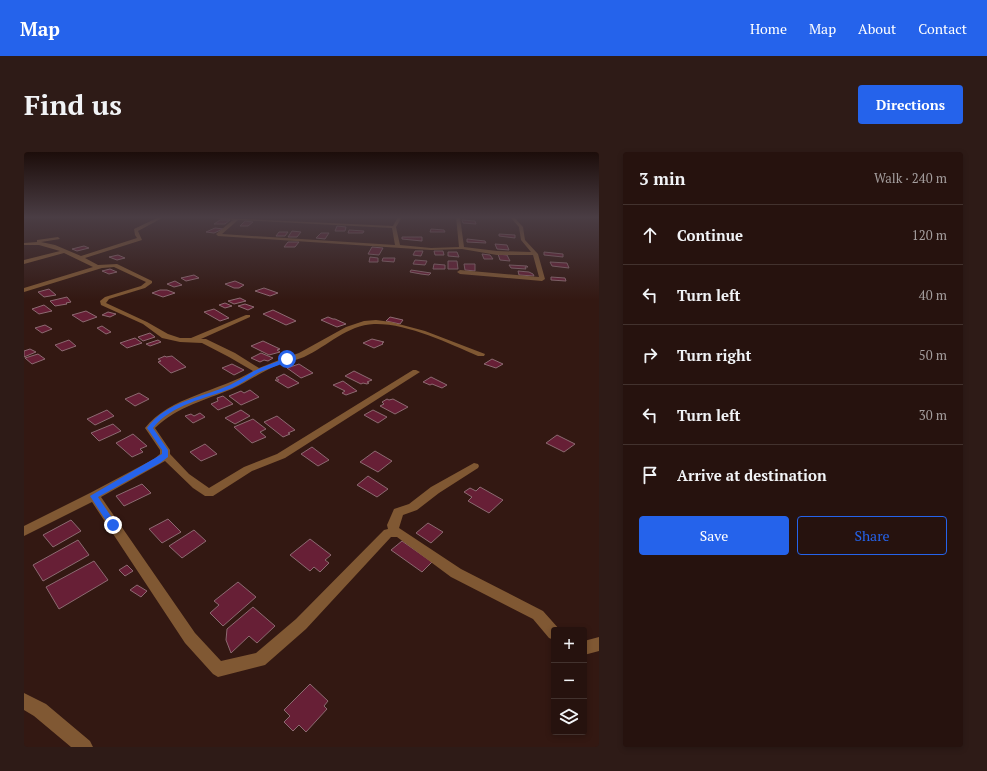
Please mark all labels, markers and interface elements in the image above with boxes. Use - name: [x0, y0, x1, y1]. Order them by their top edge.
- text: Map: [20, 16, 60, 41]
- text: Home: [750, 19, 787, 38]
- text: Map: [809, 19, 836, 38]
- text: About: [858, 19, 896, 38]
- text: Contact: [918, 19, 967, 38]
- button: Directions: [858, 85, 963, 124]
- text: Find us: [24, 86, 122, 123]
- text: 3 min: [639, 167, 686, 190]
- text: Walk · 240 m: [874, 169, 947, 187]
- icon: ahead: [639, 224, 661, 246]
- text: Continue: [677, 225, 743, 245]
- text: 120 m: [912, 226, 947, 244]
- icon: left: [639, 284, 661, 306]
- text: Turn left: [677, 285, 741, 305]
- text: 40 m: [919, 286, 947, 304]
- icon: right: [639, 344, 661, 366]
- text: Turn right: [677, 345, 752, 365]
- text: 50 m: [919, 346, 947, 364]
- route start: [278, 350, 296, 368]
- icon: left: [639, 404, 661, 426]
- text: Turn left: [677, 405, 741, 425]
- text: 30 m: [919, 406, 947, 424]
- icon: arrive: [639, 464, 661, 486]
- text: Arrive at destination: [677, 465, 827, 485]
- route end: [104, 516, 122, 534]
- button: Save: [639, 516, 789, 555]
- button: Share: [797, 516, 947, 555]
- map controls: [551, 627, 587, 735]
- button: +: [551, 627, 587, 663]
- button: −: [551, 663, 587, 699]
- button: layers: [551, 699, 587, 735]

